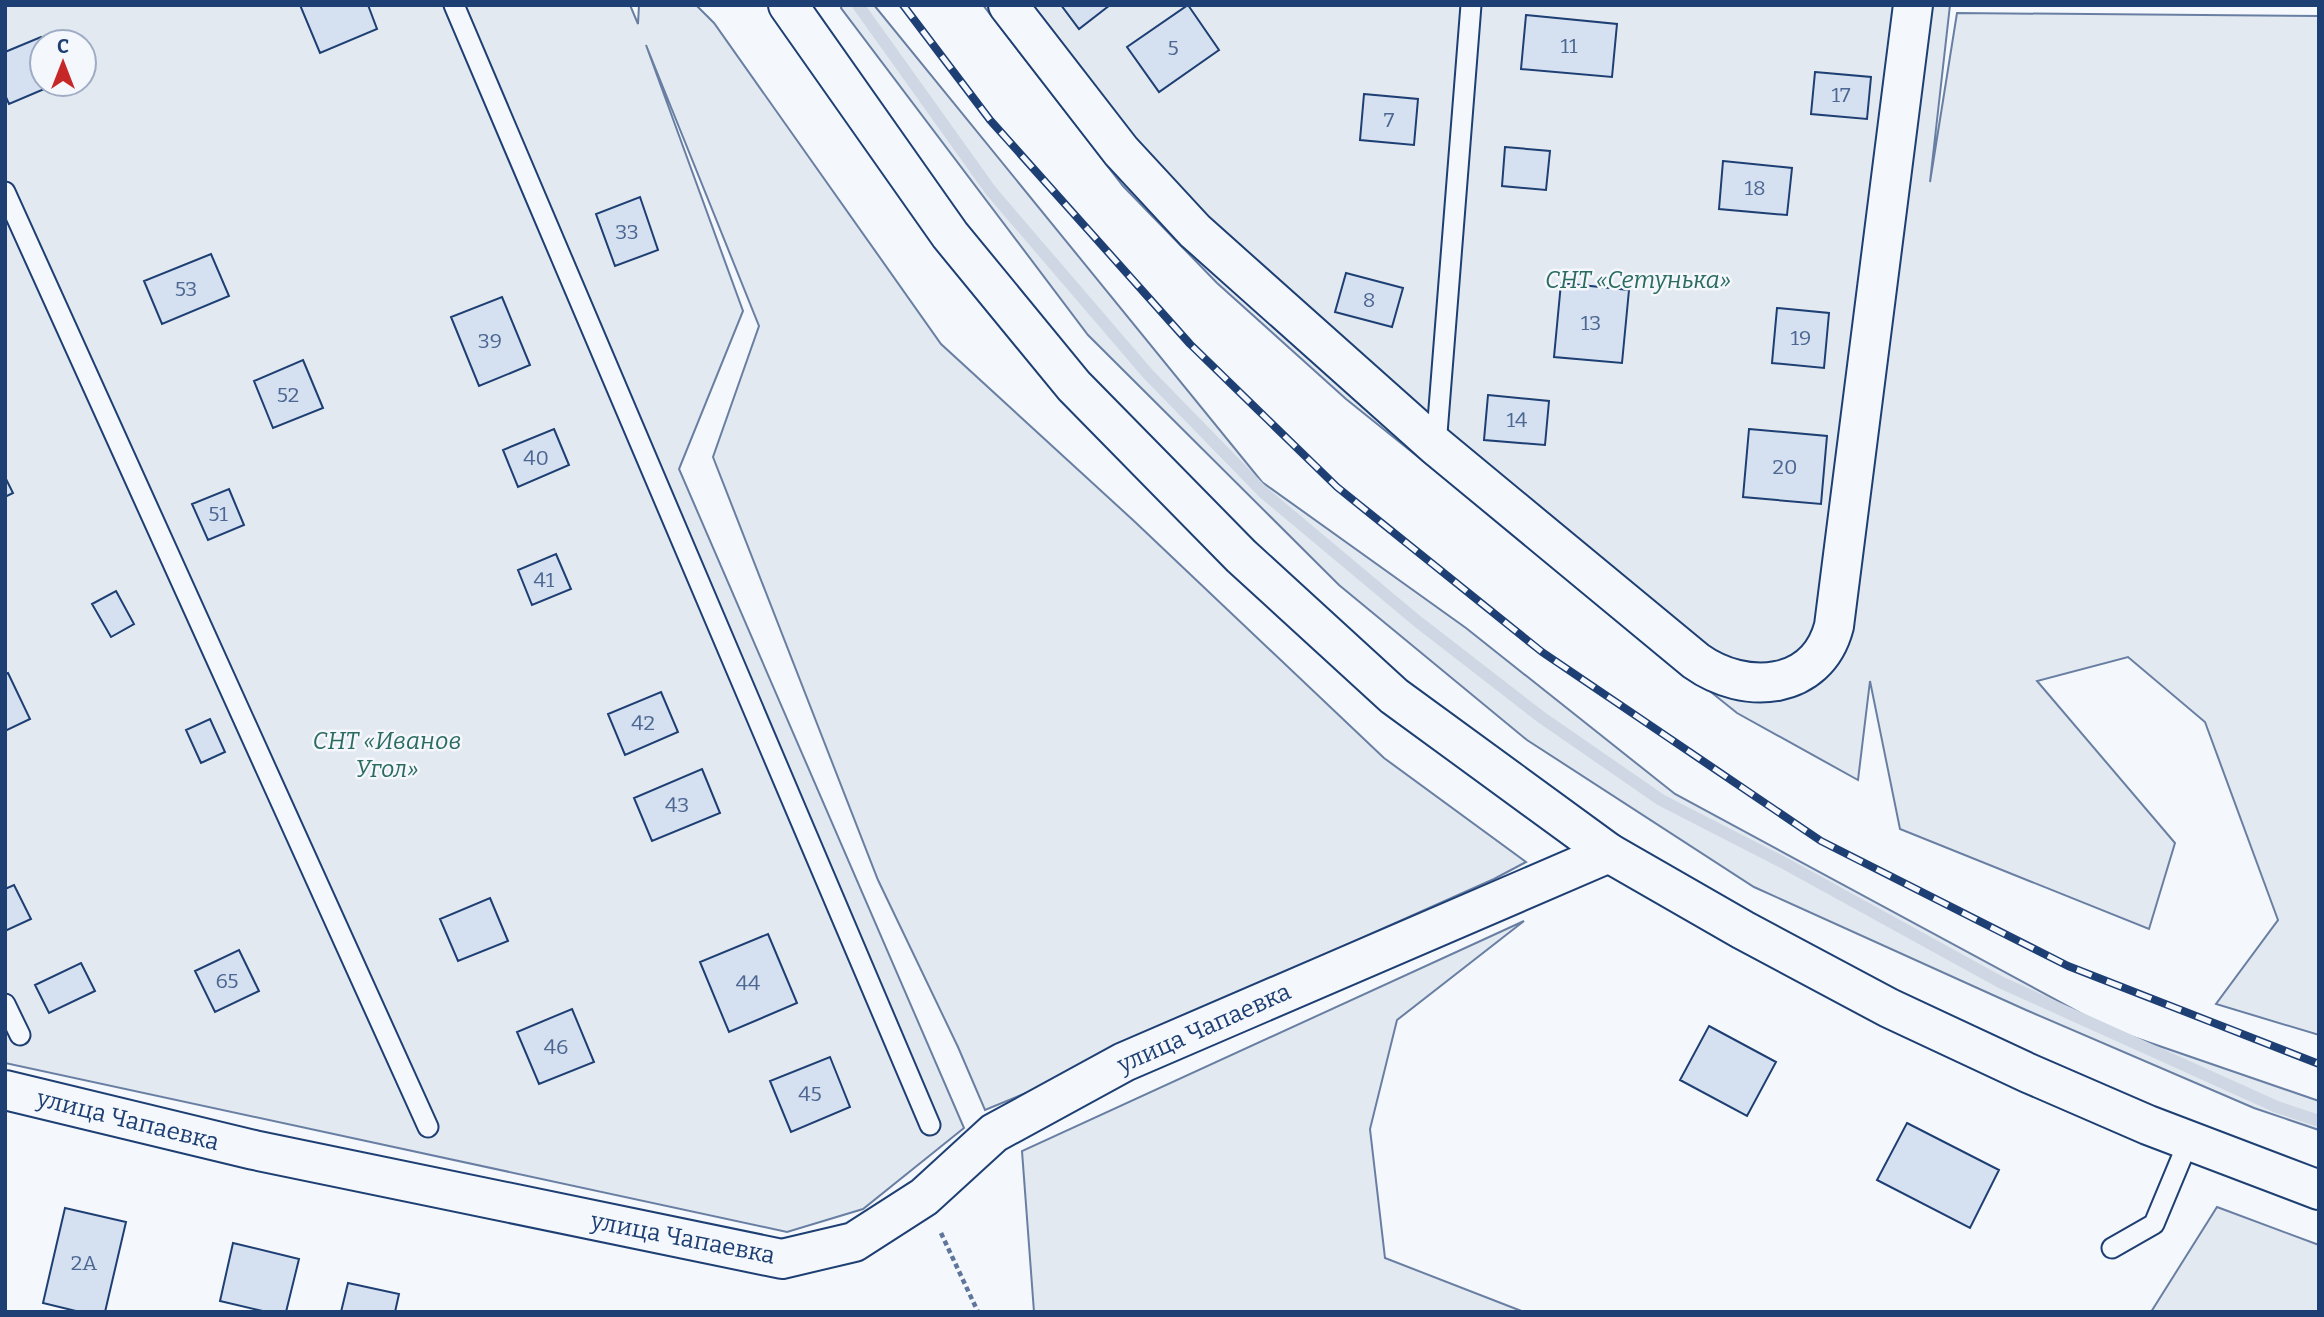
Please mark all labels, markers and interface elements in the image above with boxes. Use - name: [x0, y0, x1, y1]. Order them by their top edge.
- north arrow: [28, 28, 98, 98]
- house number: 11: [1560, 33, 1578, 59]
- text: С: [57, 35, 69, 58]
- house number: 5: [1167, 35, 1179, 61]
- house number: 17: [1832, 82, 1851, 108]
- house number: 7: [1384, 107, 1395, 133]
- house number: 18: [1744, 175, 1766, 201]
- house number: 33: [615, 219, 639, 245]
- park label: СНТ «Сетунька»: [1545, 266, 1731, 294]
- house number: 53: [175, 276, 197, 302]
- house number: 8: [1363, 287, 1375, 313]
- house number: 13: [1581, 310, 1601, 336]
- house number: 19: [1791, 325, 1811, 351]
- house number: 39: [478, 328, 502, 354]
- house number: 52: [277, 382, 299, 408]
- house number: 14: [1507, 407, 1527, 433]
- house number: 40: [523, 445, 549, 471]
- house number: 20: [1773, 454, 1797, 480]
- house number: 51: [208, 501, 228, 527]
- house number: 41: [534, 567, 555, 593]
- house number: 42: [631, 710, 655, 736]
- park label: СНТ «Иванов Угол»: [312, 727, 462, 783]
- house number: 43: [665, 792, 689, 818]
- house number: 65: [215, 968, 239, 994]
- house number: 44: [736, 970, 760, 996]
- street label: улица Чапаевка: [1112, 977, 1295, 1079]
- house number: 46: [544, 1034, 568, 1060]
- house number: 45: [798, 1081, 822, 1107]
- street label: улица Чапаевка: [33, 1084, 222, 1156]
- street label: улица Чапаевка: [588, 1206, 777, 1270]
- house number: 2А: [71, 1250, 97, 1276]

